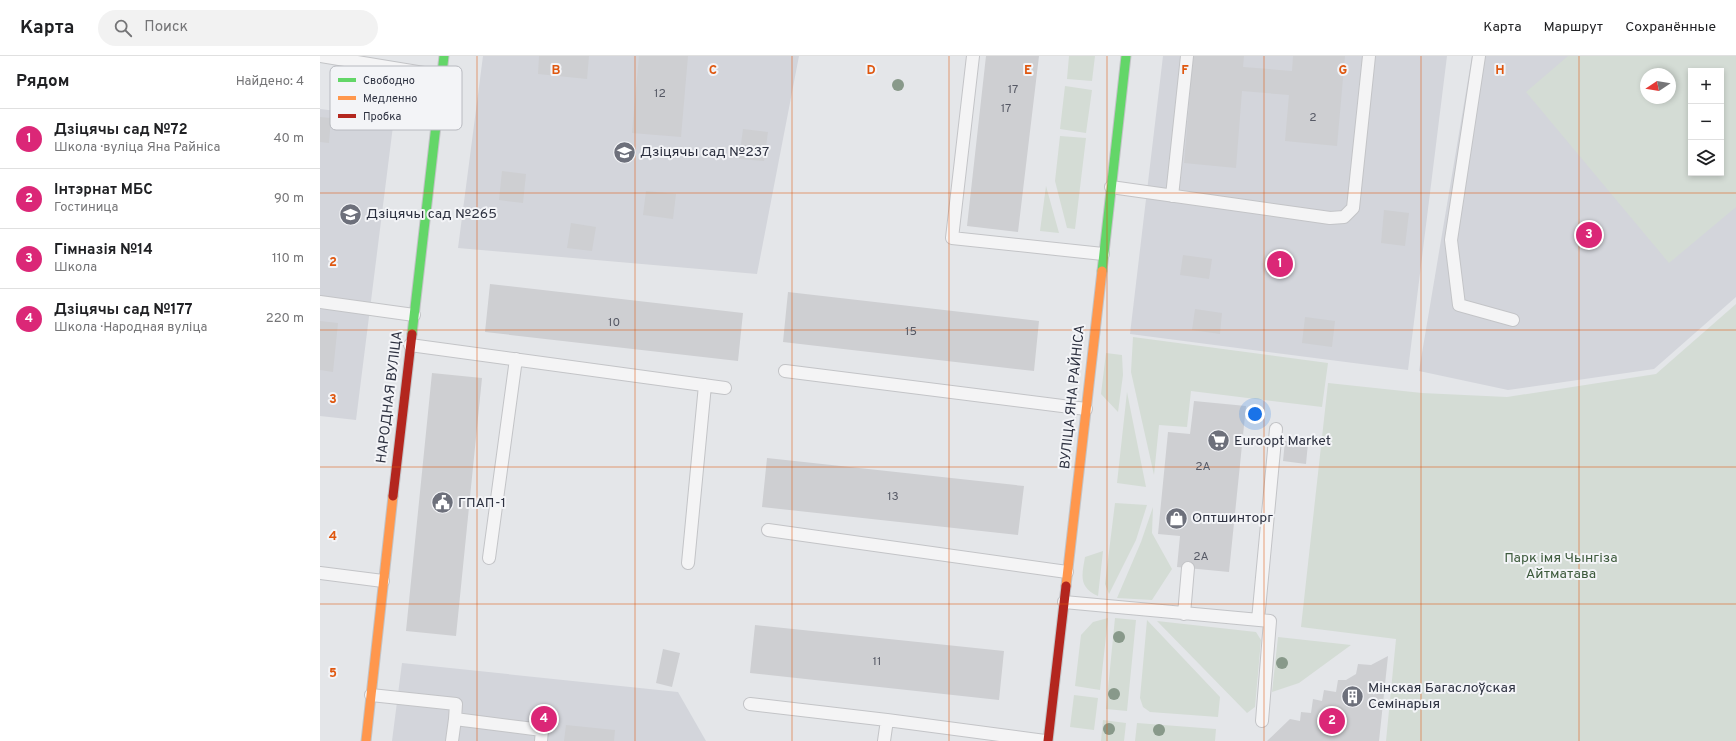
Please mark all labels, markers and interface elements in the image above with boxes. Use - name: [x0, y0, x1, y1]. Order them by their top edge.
- search box: [98, 10, 378, 46]
- text: Карта: [20, 16, 74, 40]
- icon: search: [112, 17, 134, 39]
- text: Поиск: [144, 18, 188, 37]
- text: Карта: [1483, 19, 1522, 36]
- text: Маршрут: [1544, 19, 1603, 36]
- text: Сохранённые: [1625, 19, 1716, 36]
- text: B: [552, 63, 561, 79]
- text: C: [709, 63, 717, 79]
- text: D: [866, 63, 876, 79]
- text: E: [1024, 63, 1032, 79]
- text: F: [1181, 63, 1189, 79]
- text: G: [1339, 63, 1348, 79]
- text: H: [1495, 63, 1505, 79]
- legend: [330, 66, 462, 130]
- north arrow: [1640, 68, 1676, 104]
- map controls: [1688, 68, 1724, 176]
- button: +: [1688, 68, 1724, 104]
- text: Рядом: [16, 71, 69, 93]
- text: Найдено: 4: [236, 74, 304, 90]
- text: Свободно: [363, 74, 415, 88]
- house number: 17: [1008, 82, 1018, 98]
- house number: 12: [654, 86, 666, 102]
- text: Медленно: [363, 92, 417, 106]
- house number: 17: [1001, 101, 1011, 117]
- button: −: [1688, 104, 1724, 140]
- text: Пробка: [363, 110, 402, 124]
- house number: 2: [1309, 110, 1317, 126]
- text: Дзіцячы сад №72: [54, 121, 188, 140]
- text: 1: [26, 131, 32, 147]
- text: 40 m: [274, 131, 304, 147]
- school or university icon: Дзіцячы сад №237: [612, 139, 638, 165]
- text: Школа · вуліца Яна Райніса: [54, 140, 220, 156]
- button: layers: [1688, 140, 1724, 176]
- place label: Дзіцячы сад №237: [640, 144, 769, 161]
- text: Інтэрнат МБС: [54, 181, 153, 200]
- text: 2: [25, 191, 33, 207]
- text: 90 m: [274, 191, 304, 207]
- text: Гостиница: [54, 200, 118, 216]
- school or university icon: Дзіцячы сад №265: [338, 201, 364, 227]
- place label: Дзіцячы сад №265: [366, 206, 497, 223]
- pin: 3: [1576, 220, 1602, 250]
- text: Гімназія №14: [54, 241, 153, 260]
- pin: 1: [1267, 249, 1293, 279]
- text: 3: [25, 251, 33, 267]
- text: 110 m: [272, 251, 304, 267]
- text: 2: [329, 255, 337, 271]
- text: Школа: [54, 260, 97, 276]
- text: Дзіцячы сад №177: [54, 301, 193, 320]
- text: 4: [25, 311, 33, 327]
- text: 220 m: [266, 311, 304, 327]
- house number: 10: [608, 315, 620, 331]
- text: Школа · Народная вуліца: [54, 320, 207, 336]
- house number: 15: [905, 324, 917, 340]
- street label: ВУЛІЦА ЯНА РАЙНІСА: [1056, 324, 1089, 470]
- street label: НАРОДНАЯ ВУЛІЦА: [373, 330, 407, 464]
- text: 3: [329, 392, 337, 408]
- your location: [1245, 404, 1265, 424]
- supermarket icon: Euroopt Market: [1205, 428, 1231, 454]
- place label: Euroopt Market: [1234, 433, 1331, 450]
- house number: 2А: [1195, 459, 1211, 475]
- house number: 13: [887, 489, 899, 505]
- public building icon: ГПАП-1: [429, 490, 455, 516]
- place label: ГПАП-1: [458, 495, 506, 512]
- shop icon: Оптшинторг: [1163, 505, 1189, 531]
- place label: Оптшинторг: [1192, 510, 1273, 527]
- text: 4: [329, 529, 337, 545]
- house number: 2А: [1193, 549, 1209, 565]
- park label: Парк імя Чынгіза Айтматава: [1504, 550, 1618, 583]
- house number: 11: [873, 654, 881, 670]
- text: 5: [329, 666, 337, 682]
- place label: Мінская Багаслоўская Семінарыя: [1368, 680, 1516, 713]
- building icon: Мінская Багаслоўская Семінарыя: [1340, 683, 1366, 709]
- pin: 4: [531, 704, 557, 734]
- pin: 2: [1319, 706, 1345, 736]

